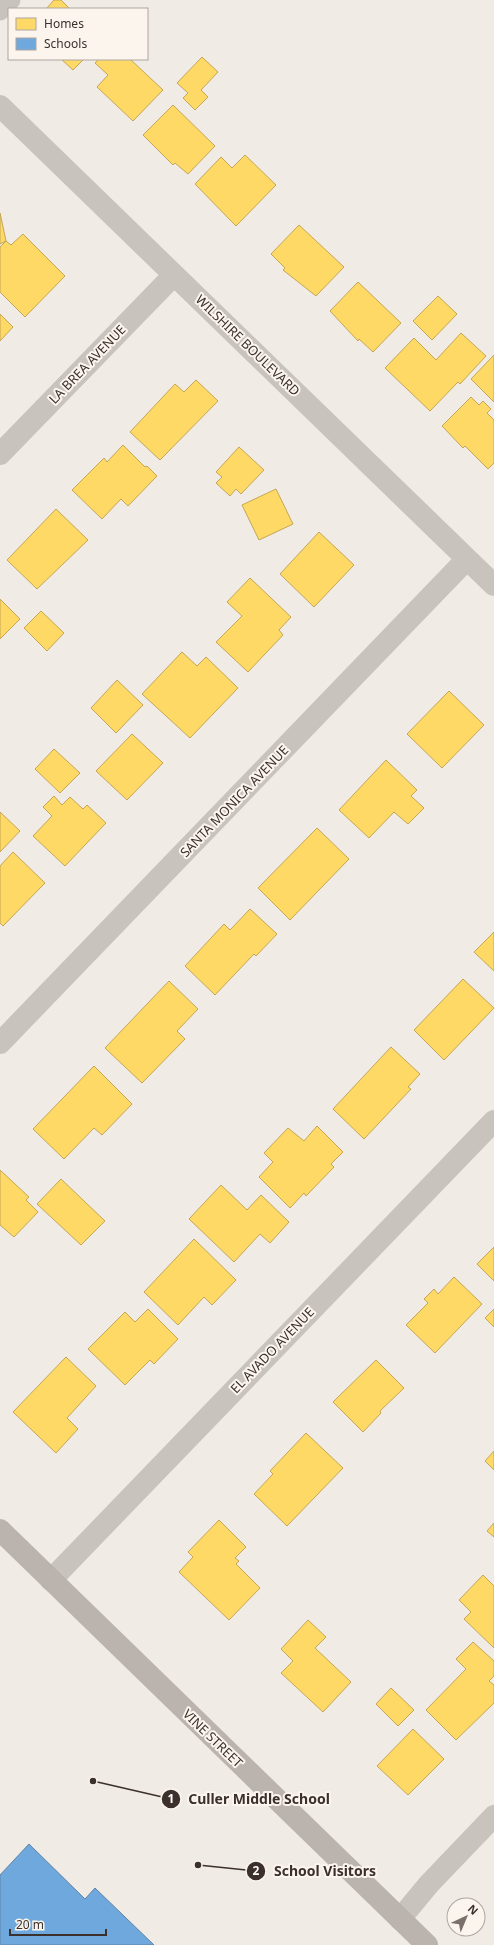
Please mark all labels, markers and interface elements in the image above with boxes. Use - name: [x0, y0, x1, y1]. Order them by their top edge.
- legend: [8, 8, 148, 60]
- text: Homes: [44, 15, 84, 32]
- text: Schools: [44, 35, 87, 52]
- street label: WILSHIRE BOULEVARD: [192, 290, 304, 400]
- street label: LA BREA AVENUE: [45, 321, 129, 407]
- street label: SANTA MONICA AVENUE: [176, 741, 292, 861]
- street label: EL AVADO AVENUE: [226, 1303, 318, 1397]
- street label: VINE STREET: [179, 1705, 247, 1772]
- callout: Culler Middle School: [161, 1786, 338, 1812]
- text: Culler Middle School: [188, 1789, 330, 1808]
- text: 1: [168, 1790, 174, 1807]
- callout: School Visitors: [246, 1858, 384, 1884]
- text: School Visitors: [274, 1861, 376, 1880]
- text: 2: [253, 1862, 260, 1879]
- north arrow: [446, 1897, 486, 1937]
- text: N: [465, 1901, 482, 1918]
- scale bar: [10, 1911, 106, 1937]
- text: 20 m: [16, 1916, 44, 1933]

